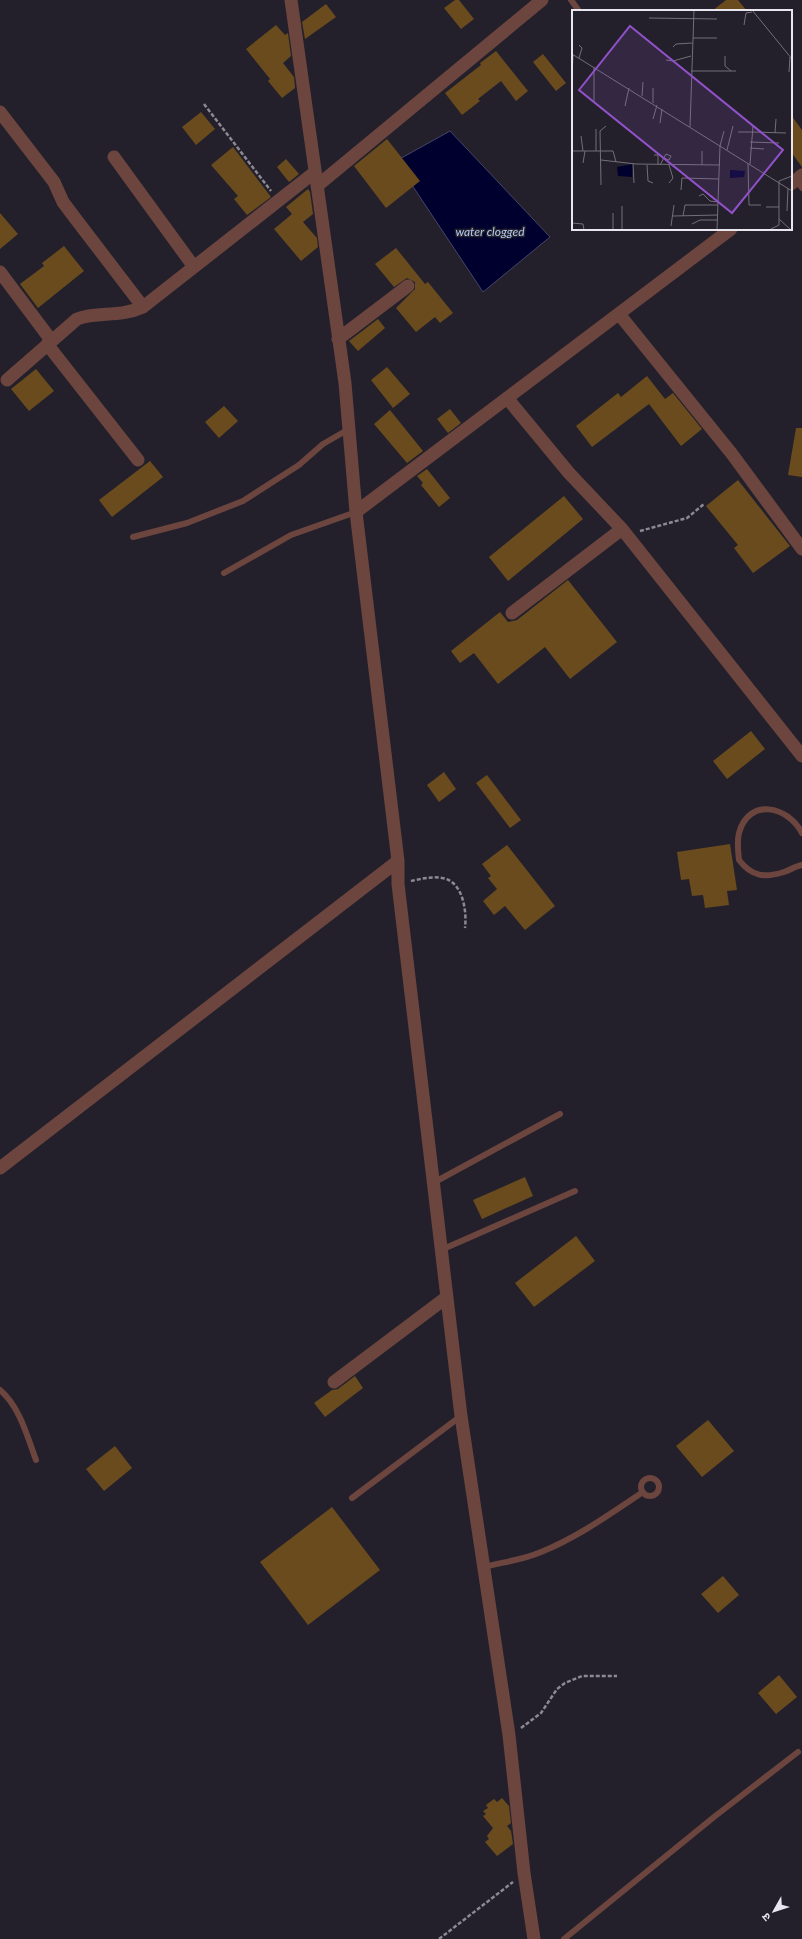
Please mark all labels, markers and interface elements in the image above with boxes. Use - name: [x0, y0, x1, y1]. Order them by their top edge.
- inset map: [572, 10, 792, 230]
- water label: water clogged: [455, 224, 525, 239]
- north arrow: [754, 1891, 794, 1931]
- text: उ: [758, 1911, 773, 1924]

